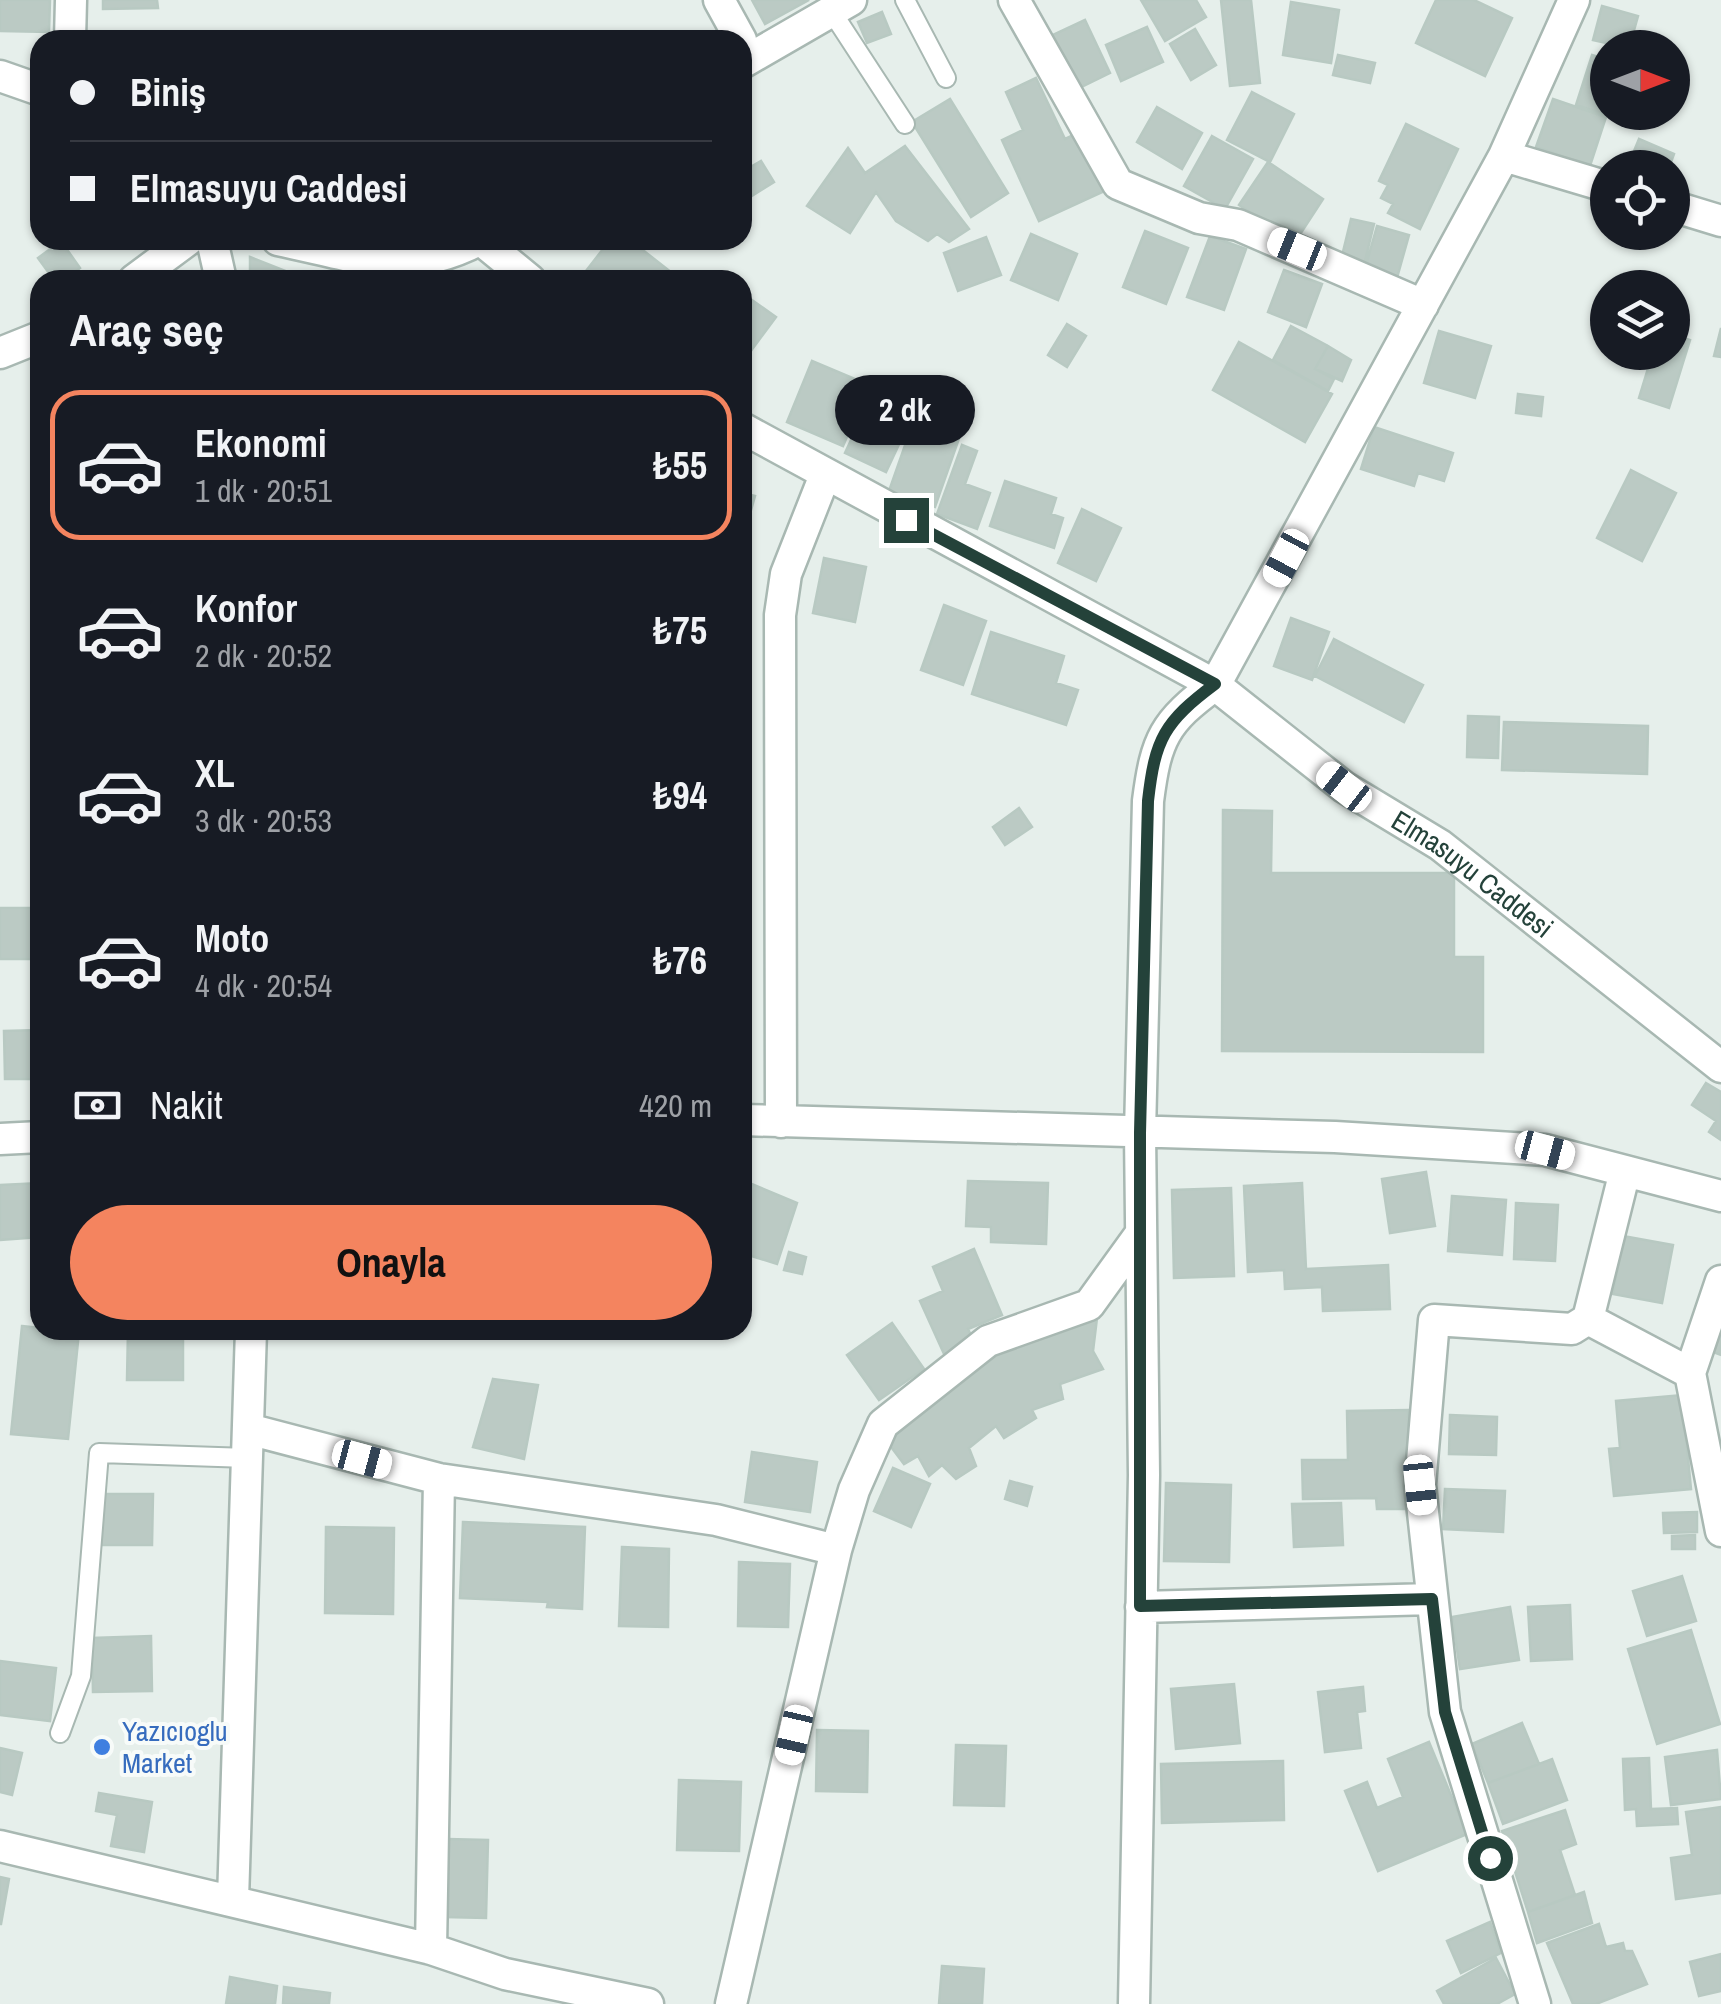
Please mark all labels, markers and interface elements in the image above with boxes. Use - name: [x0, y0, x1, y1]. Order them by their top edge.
- north arrow: [1590, 30, 1690, 130]
- map controls: [1590, 30, 1690, 370]
- text: Biniş: [130, 67, 206, 118]
- button: locate: [1590, 150, 1690, 250]
- text: Elmasuyu Caddesi: [130, 163, 407, 214]
- car: [1264, 224, 1330, 274]
- button: layers: [1590, 270, 1690, 370]
- text: Araç seç: [70, 299, 224, 360]
- callout: 2 dk: [836, 375, 976, 445]
- text: 2 dk: [879, 388, 931, 431]
- text: Ekonomi: [195, 418, 327, 469]
- icon: car: [75, 420, 165, 510]
- text: ₺55: [653, 440, 707, 491]
- text: 1 dk · 20:51: [195, 469, 332, 512]
- route end: [884, 498, 929, 543]
- car: [1259, 524, 1313, 592]
- text: Konfor: [195, 583, 297, 634]
- icon: car: [75, 585, 165, 675]
- text: ₺75: [653, 605, 707, 656]
- text: 2 dk · 20:52: [195, 634, 332, 677]
- text: XL: [195, 748, 235, 799]
- icon: car: [75, 750, 165, 840]
- car: [1311, 757, 1377, 817]
- text: ₺94: [653, 770, 707, 821]
- text: 3 dk · 20:53: [195, 799, 332, 842]
- street label: Elmasuyu Caddesi: [1385, 801, 1561, 946]
- text: Moto: [195, 913, 269, 964]
- icon: car: [75, 915, 165, 1005]
- text: ₺76: [653, 935, 707, 986]
- text: 4 dk · 20:54: [195, 964, 332, 1007]
- icon: cash: [70, 1078, 125, 1133]
- text: Nakit: [150, 1080, 223, 1131]
- text: 420 m: [639, 1084, 712, 1127]
- car: [1512, 1128, 1578, 1172]
- button: Onayla: [70, 1205, 712, 1320]
- car: [329, 1437, 395, 1481]
- car: [1402, 1454, 1438, 1516]
- car: [773, 1702, 815, 1768]
- place label: Yazıcıoglu Market: [122, 1712, 228, 1782]
- marker: Yazıcıoglu Market: [91, 1736, 113, 1758]
- route start: [1468, 1836, 1513, 1881]

